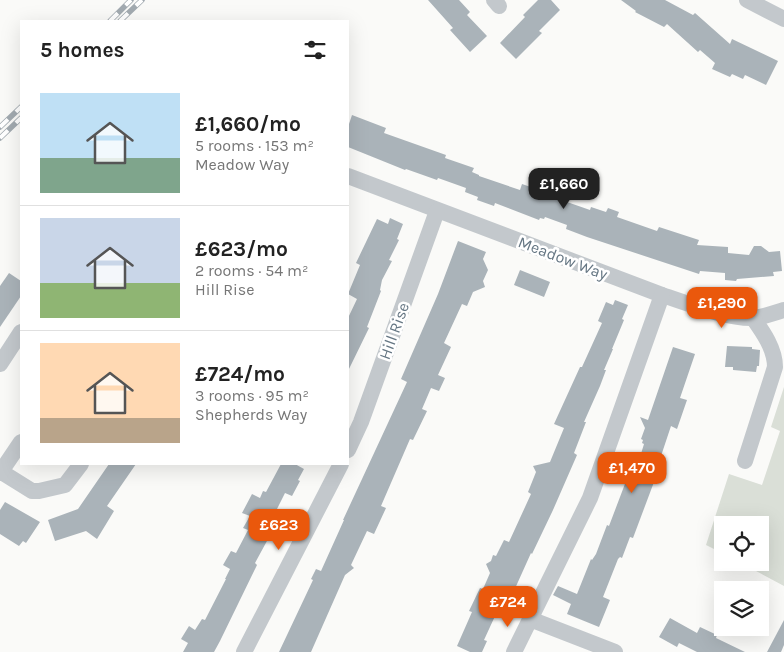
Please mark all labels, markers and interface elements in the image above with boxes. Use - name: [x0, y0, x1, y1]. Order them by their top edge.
- icon: filters: [301, 36, 329, 64]
- text: 5 homes: [40, 38, 125, 62]
- text: £1,660/mo: [195, 112, 301, 136]
- icon: home: [80, 113, 140, 173]
- text: 5 rooms · 153 m²: [195, 136, 314, 155]
- text: Meadow Way: [195, 155, 289, 174]
- pin: £1,660: [523, 168, 605, 210]
- text: £1,660: [540, 174, 588, 193]
- street label: Meadow Way: [516, 232, 611, 284]
- text: £623/mo: [195, 237, 288, 261]
- icon: home: [80, 238, 140, 298]
- text: 2 rooms · 54 m²: [195, 261, 308, 280]
- text: Hill Rise: [195, 280, 254, 299]
- pin: £1,290: [681, 286, 763, 329]
- text: £1,290: [698, 293, 746, 312]
- street label: Hill Rise: [375, 300, 413, 362]
- text: £724/mo: [195, 362, 285, 386]
- icon: home: [80, 363, 140, 423]
- text: 3 rooms · 95 m²: [195, 386, 309, 405]
- text: Shepherds Way: [195, 405, 307, 424]
- pin: £1,470: [591, 452, 673, 494]
- text: £1,470: [609, 458, 655, 477]
- pin: £623: [249, 508, 309, 551]
- text: £623: [260, 515, 298, 534]
- map controls: [714, 516, 769, 636]
- button: locate: [714, 516, 769, 571]
- button: layers: [714, 581, 769, 636]
- pin: £724: [478, 586, 538, 628]
- text: £724: [490, 592, 526, 611]

